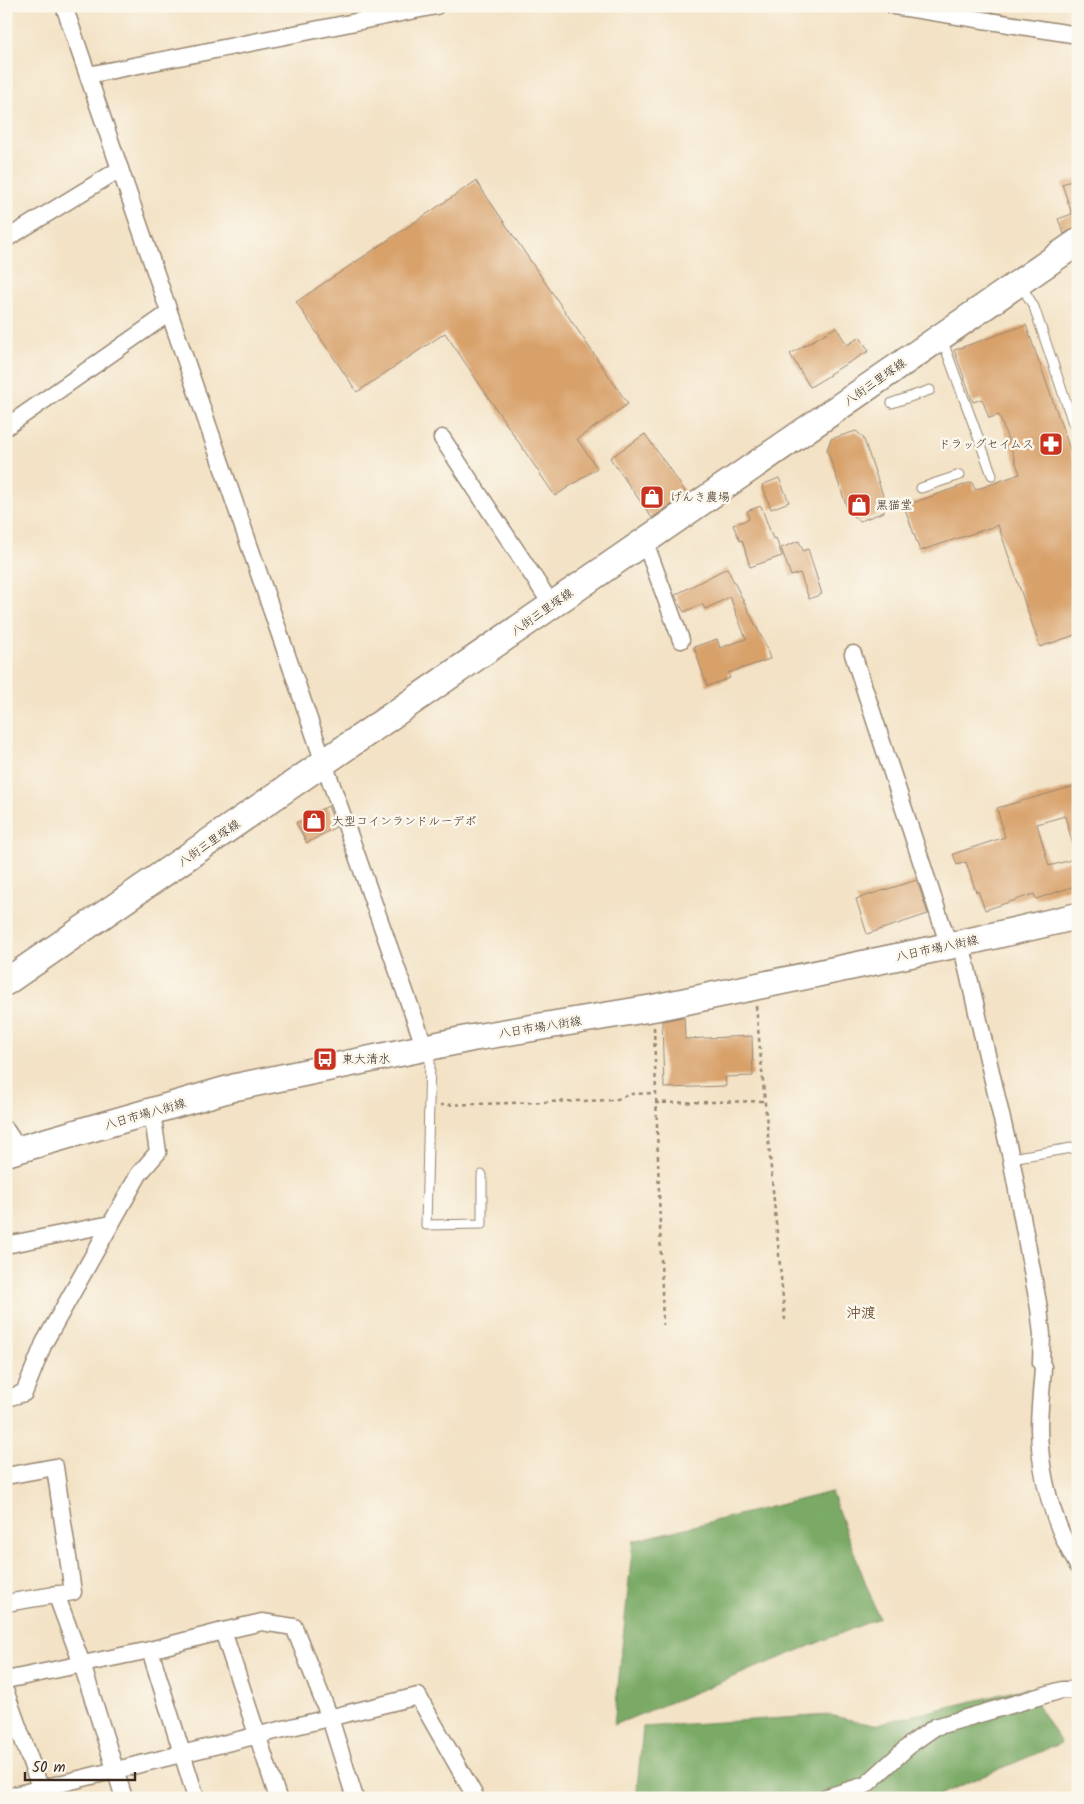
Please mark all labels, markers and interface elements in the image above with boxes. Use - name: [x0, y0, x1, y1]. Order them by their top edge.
- street label: 八街三里塚線: [840, 354, 910, 411]
- pharmacy icon: ドラッグセイムス: [1038, 431, 1064, 457]
- place label: ドラッグセイムス: [938, 435, 1034, 454]
- shop icon: げんき農場: [639, 484, 665, 510]
- place label: げんき農場: [670, 488, 730, 507]
- shop icon: 黒猫堂: [846, 492, 872, 518]
- place label: 黒猫堂: [876, 496, 912, 515]
- street label: 八街三里塚線: [507, 584, 577, 641]
- shop icon: 大型コインランドルーデポ: [301, 808, 327, 834]
- place label: 大型コインランドルーデポ: [332, 812, 476, 831]
- street label: 八街三里塚線: [174, 815, 244, 872]
- street label: 八日市場八街線: [894, 930, 980, 967]
- street label: 八日市場八街線: [497, 1012, 583, 1043]
- bus stop icon: 東大清水: [312, 1046, 338, 1072]
- place label: 東大清水: [342, 1050, 390, 1069]
- street label: 八日市場八街線: [102, 1094, 188, 1135]
- district label: 沖渡: [846, 1302, 876, 1326]
- scale bar: [25, 1749, 135, 1781]
- text: 50 m: [32, 1756, 66, 1780]

